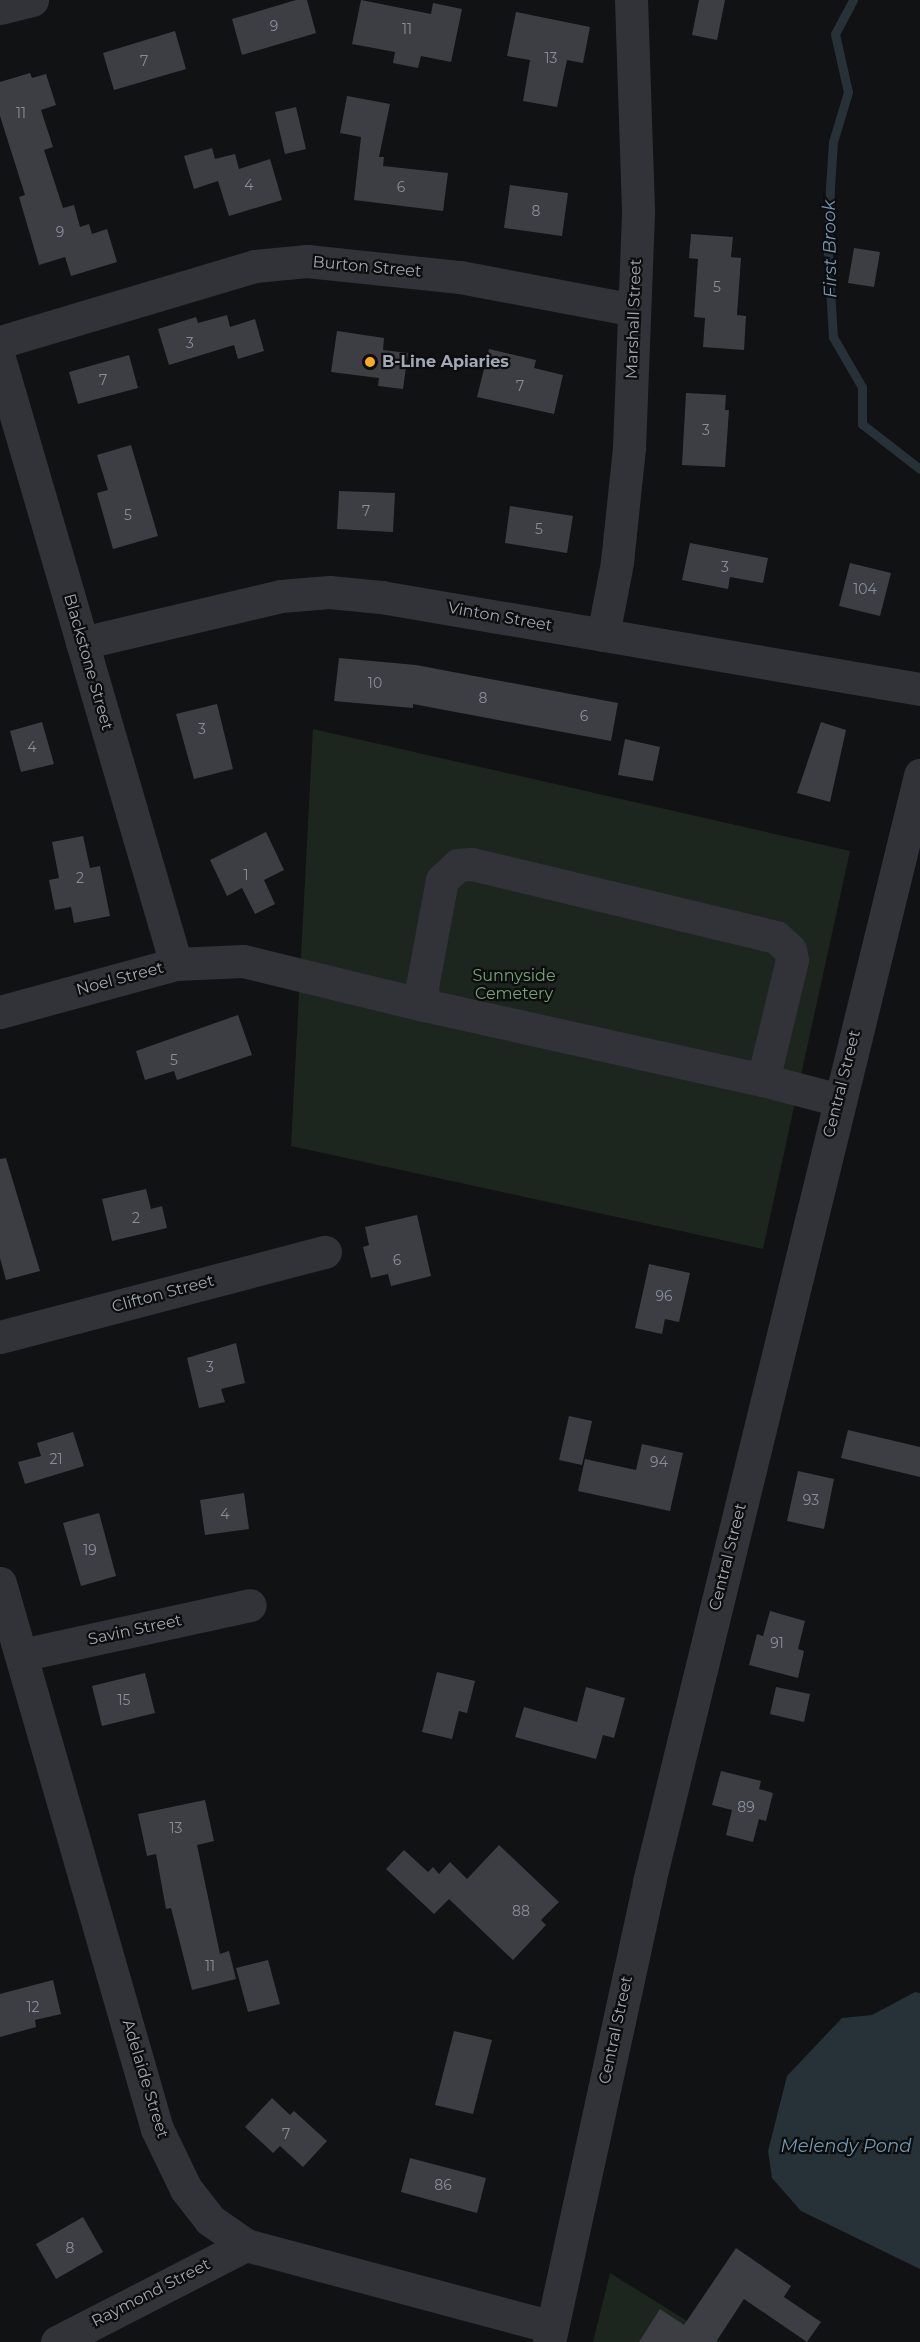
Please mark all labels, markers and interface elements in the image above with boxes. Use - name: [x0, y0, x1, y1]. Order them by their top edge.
- house number: 9: [270, 18, 278, 34]
- house number: 11: [402, 21, 412, 37]
- house number: 13: [545, 50, 557, 66]
- house number: 7: [140, 53, 148, 69]
- house number: 11: [16, 105, 26, 121]
- house number: 4: [244, 177, 254, 193]
- house number: 6: [397, 179, 405, 195]
- water label: First Brook: [818, 200, 842, 298]
- house number: 8: [532, 203, 540, 219]
- house number: 9: [56, 224, 64, 240]
- street label: Burton Street: [312, 253, 422, 281]
- street label: Marshall Street: [622, 259, 646, 379]
- house number: 5: [713, 279, 721, 295]
- house number: 3: [186, 335, 194, 351]
- place label: B-Line Apiaries: [382, 352, 509, 372]
- marker: B-Line Apiaries: [363, 355, 377, 369]
- house number: 7: [99, 372, 107, 388]
- house number: 7: [516, 378, 524, 394]
- house number: 3: [702, 422, 710, 438]
- house number: 7: [362, 503, 370, 519]
- house number: 5: [124, 507, 132, 523]
- house number: 5: [535, 521, 543, 537]
- house number: 3: [721, 559, 729, 575]
- house number: 104: [853, 581, 877, 597]
- street label: Blackstone Street: [59, 592, 117, 732]
- street label: Vinton Street: [446, 598, 554, 636]
- house number: 10: [368, 675, 382, 691]
- house number: 8: [479, 690, 487, 706]
- house number: 6: [580, 708, 588, 724]
- house number: 3: [198, 721, 206, 737]
- house number: 4: [27, 739, 37, 755]
- house number: 1: [243, 867, 249, 883]
- house number: 2: [76, 870, 84, 886]
- street label: Noel Street: [74, 958, 166, 1000]
- park label: Sunnyside Cemetery: [472, 966, 556, 1004]
- street label: Central Street: [819, 1028, 865, 1140]
- house number: 5: [170, 1052, 178, 1068]
- house number: 2: [132, 1210, 140, 1226]
- house number: 6: [393, 1252, 401, 1268]
- street label: Clifton Street: [110, 1271, 216, 1317]
- house number: 96: [655, 1288, 673, 1304]
- house number: 3: [206, 1359, 214, 1375]
- house number: 21: [49, 1451, 63, 1467]
- house number: 94: [650, 1454, 668, 1470]
- house number: 93: [803, 1492, 819, 1508]
- street label: Central Street: [705, 1501, 751, 1613]
- house number: 4: [220, 1506, 230, 1522]
- house number: 19: [83, 1542, 97, 1558]
- street label: Savin Street: [86, 1611, 184, 1649]
- house number: 91: [770, 1635, 784, 1651]
- house number: 15: [118, 1692, 130, 1708]
- house number: 89: [737, 1799, 755, 1815]
- house number: 13: [170, 1820, 182, 1836]
- house number: 88: [512, 1903, 530, 1919]
- house number: 11: [205, 1958, 215, 1974]
- street label: Central Street: [595, 1974, 637, 2086]
- house number: 12: [26, 1999, 40, 2015]
- street label: Adelaide Street: [118, 2017, 172, 2141]
- house number: 7: [282, 2126, 290, 2142]
- water label: Melendy Pond: [781, 2135, 911, 2157]
- house number: 86: [434, 2177, 452, 2193]
- house number: 8: [66, 2240, 74, 2256]
- street label: Raymond Street: [88, 2255, 214, 2331]

